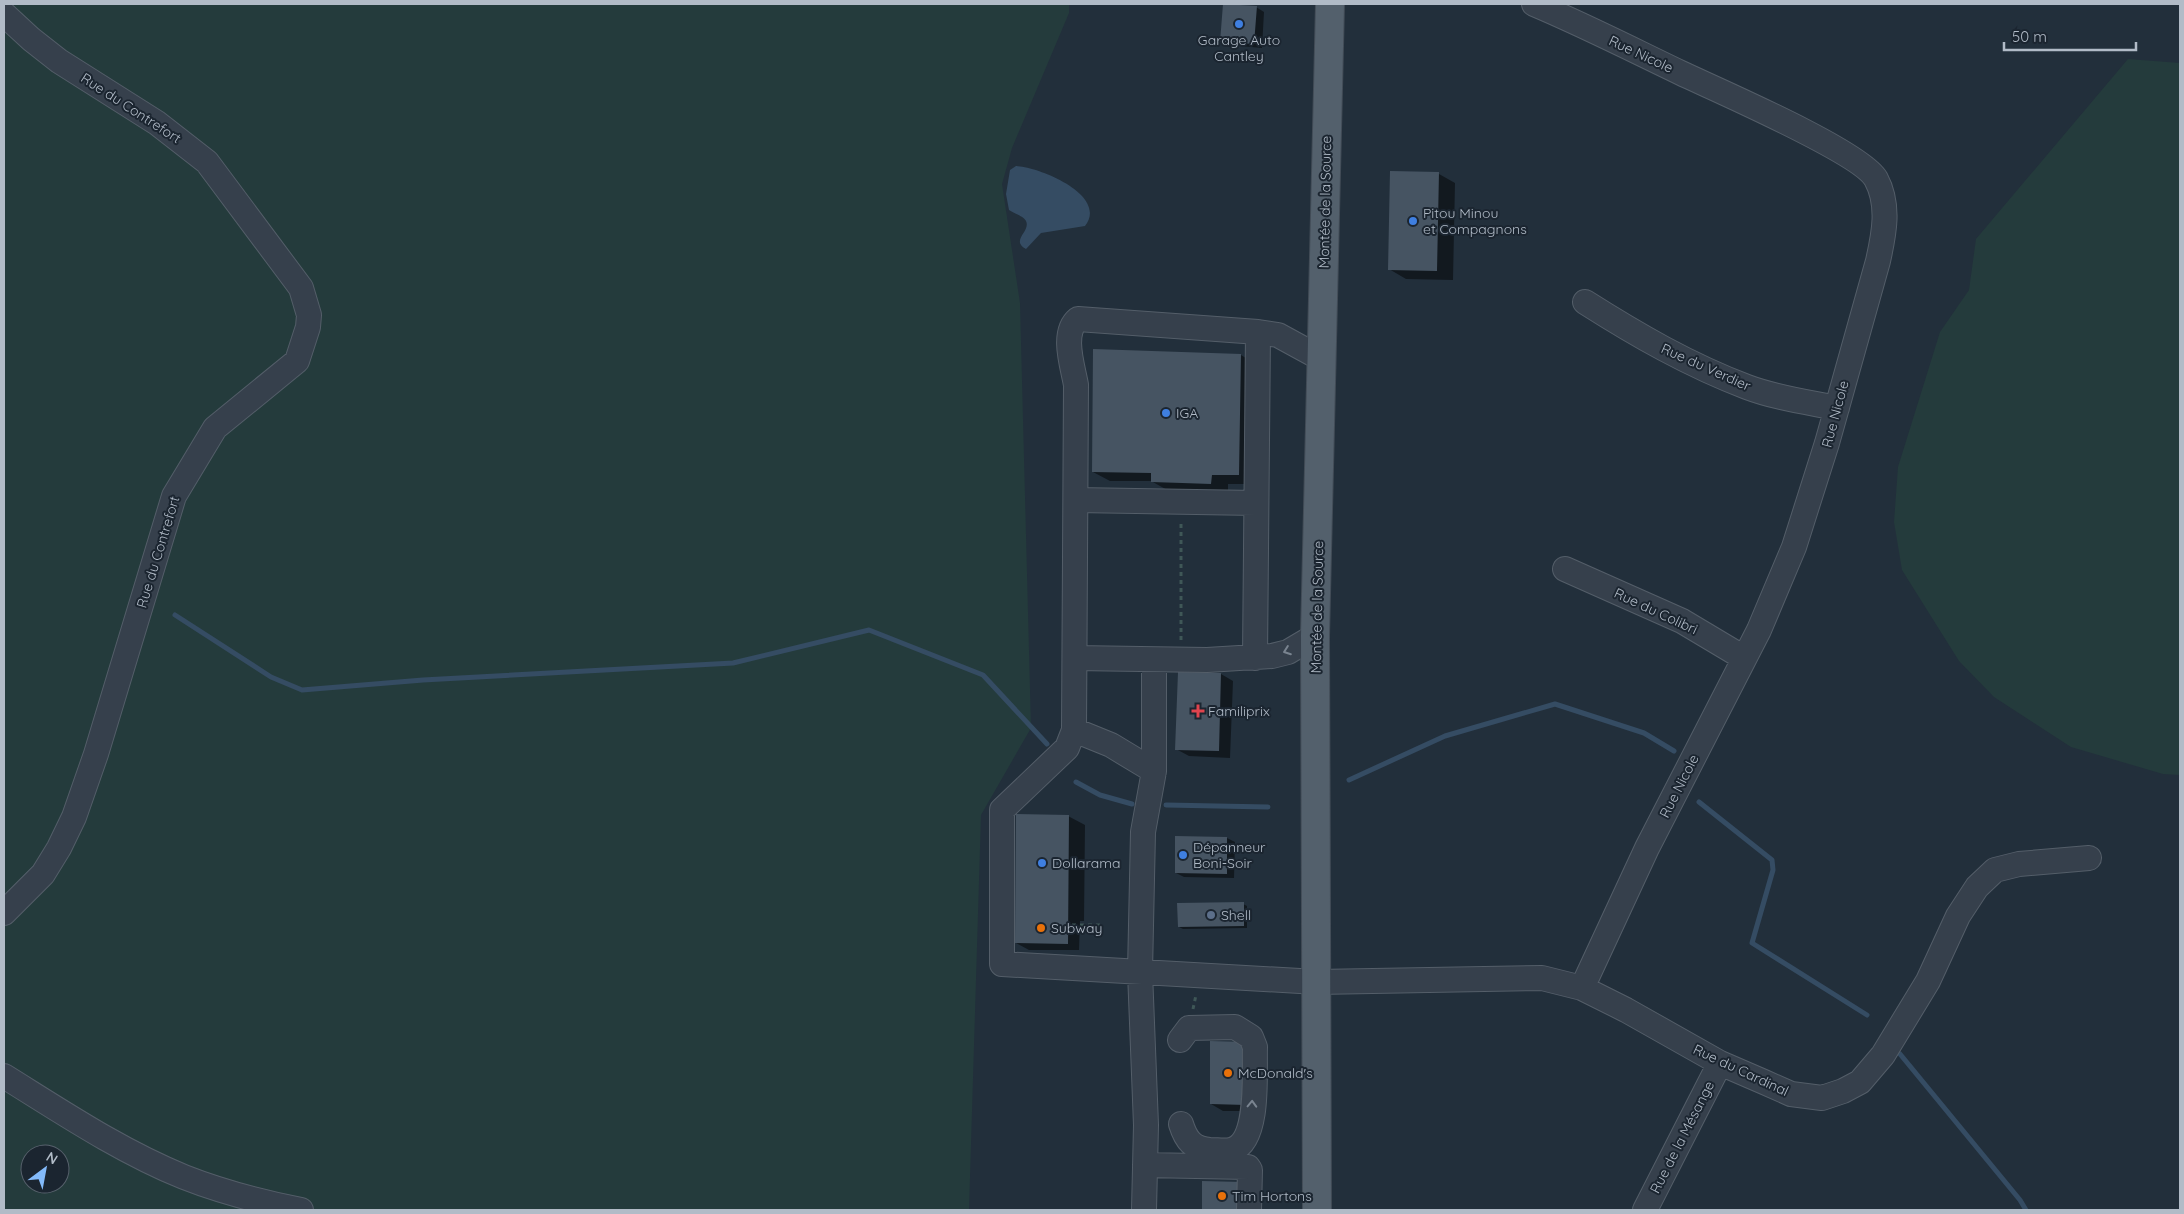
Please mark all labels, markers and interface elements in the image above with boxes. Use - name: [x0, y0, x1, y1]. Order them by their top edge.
- marker: Garage Auto Cantley: [1233, 18, 1245, 30]
- scale bar: [2004, 20, 2136, 52]
- text: 50 m: [2012, 27, 2047, 46]
- place label: Garage Auto Cantley: [1198, 31, 1280, 65]
- street label: Rue Nicole: [1606, 31, 1676, 77]
- street label: Rue du Contrefort: [77, 69, 185, 147]
- street label: Montée de la Source: [1315, 135, 1335, 269]
- place label: Pitou Minou et Compagnons: [1423, 204, 1527, 238]
- marker: Pitou Minou et Compagnons: [1407, 215, 1419, 227]
- street label: Rue du Verdier: [1658, 339, 1754, 395]
- street label: Rue Nicole: [1817, 378, 1853, 450]
- place label: IGA: [1176, 404, 1198, 422]
- marker: IGA: [1160, 407, 1172, 419]
- street label: Rue du Contrefort: [132, 494, 184, 610]
- street label: Montée de la Source: [1307, 540, 1327, 674]
- street label: Rue du Colibri: [1611, 584, 1701, 638]
- one-way arrow: [1283, 645, 1292, 655]
- place label: Familiprix: [1208, 702, 1270, 720]
- marker: Familiprix: [1192, 705, 1204, 717]
- street label: Rue Nicole: [1655, 751, 1703, 821]
- place label: Dépanneur Boni-Soir: [1193, 838, 1266, 872]
- marker: Dépanneur Boni-Soir: [1177, 849, 1189, 861]
- place label: Dollarama: [1052, 854, 1121, 872]
- marker: Dollarama: [1036, 857, 1048, 869]
- place label: Shell: [1221, 906, 1251, 924]
- marker: Shell: [1205, 909, 1217, 921]
- place label: Subway: [1051, 919, 1102, 937]
- marker: Subway: [1035, 922, 1047, 934]
- street label: Rue du Cardinal: [1690, 1040, 1792, 1100]
- place label: McDonald's: [1238, 1064, 1313, 1082]
- marker: McDonald's: [1222, 1067, 1234, 1079]
- street label: Rue de la Mésange: [1646, 1078, 1718, 1196]
- one-way arrow: [1247, 1099, 1258, 1107]
- north arrow: [20, 1144, 70, 1194]
- text: N: [43, 1148, 61, 1168]
- place label: Tim Hortons: [1232, 1187, 1312, 1205]
- marker: Tim Hortons: [1216, 1190, 1228, 1202]

